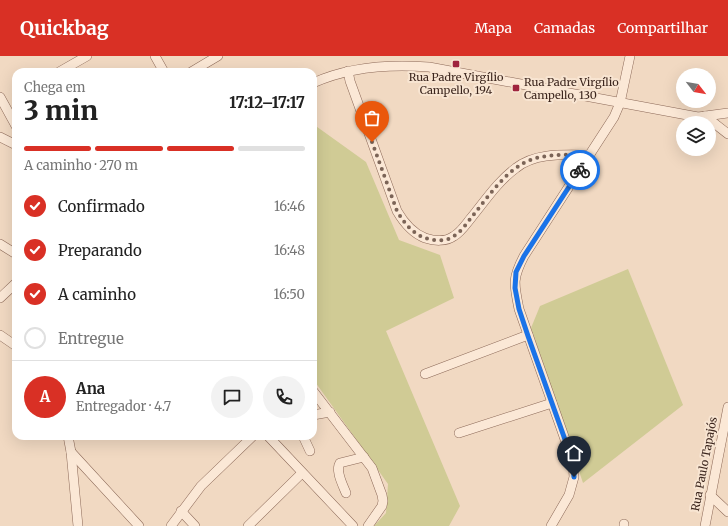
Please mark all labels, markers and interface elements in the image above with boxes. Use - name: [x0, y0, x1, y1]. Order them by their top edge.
- text: Quickbag: [20, 16, 109, 40]
- text: Mapa: [474, 19, 512, 37]
- text: Camadas: [534, 19, 595, 37]
- text: Compartilhar: [617, 19, 708, 37]
- marker: Rua Padre Virgílio Campello, 194: [451, 59, 461, 69]
- north arrow: [676, 68, 716, 108]
- map controls: [676, 68, 716, 156]
- place label: Rua Padre Virgílio Campello, 194: [409, 70, 504, 97]
- place label: Rua Padre Virgílio Campello, 130: [524, 75, 619, 102]
- text: Chega em: [24, 79, 85, 96]
- marker: Rua Padre Virgílio Campello, 130: [511, 83, 521, 93]
- text: 17:12–17:17: [229, 93, 305, 112]
- text: 3 min: [24, 94, 98, 127]
- pin: [355, 101, 389, 142]
- icon: bag: [361, 107, 383, 129]
- button: layers: [676, 116, 716, 156]
- courier: [560, 150, 600, 190]
- text: A caminho · 270 m: [24, 157, 138, 174]
- icon: bike: [569, 159, 591, 181]
- icon: check: [24, 195, 46, 217]
- text: Confirmado: [58, 197, 145, 216]
- text: 16:46: [274, 198, 305, 215]
- icon: check: [24, 239, 46, 261]
- text: Preparando: [58, 241, 142, 260]
- text: 16:48: [274, 242, 305, 259]
- icon: check: [24, 283, 46, 305]
- text: A caminho: [58, 285, 136, 304]
- text: 16:50: [274, 286, 305, 303]
- text: Entregue: [58, 329, 124, 348]
- button: chat: [211, 376, 253, 418]
- button: phone: [263, 376, 305, 418]
- text: Ana: [76, 379, 105, 398]
- text: A: [40, 387, 50, 406]
- text: Entregador · 4.7: [76, 398, 171, 415]
- street label: Rua Paulo Tapajós: [688, 416, 720, 512]
- pin: [557, 436, 591, 477]
- icon: home: [563, 442, 585, 464]

